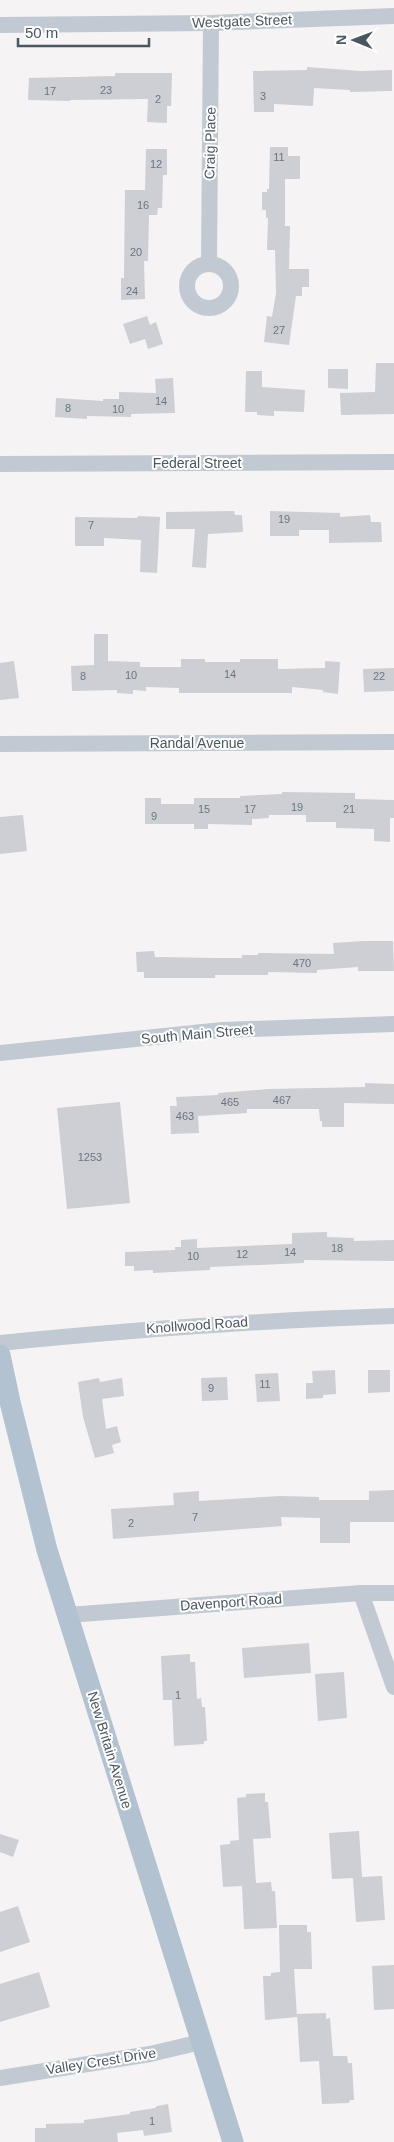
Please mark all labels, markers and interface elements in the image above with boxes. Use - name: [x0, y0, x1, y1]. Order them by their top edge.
- street label: Westgate Street: [192, 11, 292, 31]
- scale bar: [18, 15, 149, 47]
- north arrow: [329, 15, 379, 65]
- text: 50 m: [25, 24, 58, 41]
- text: N: [333, 35, 349, 45]
- house number: 23: [100, 84, 112, 96]
- house number: 17: [44, 85, 56, 97]
- house number: 3: [260, 90, 266, 102]
- house number: 2: [155, 93, 161, 105]
- street label: Craig Place: [201, 106, 219, 179]
- house number: 11: [273, 151, 285, 163]
- house number: 12: [150, 158, 162, 170]
- house number: 16: [137, 199, 149, 211]
- house number: 20: [130, 246, 142, 258]
- house number: 24: [126, 285, 138, 297]
- house number: 27: [273, 324, 285, 336]
- house number: 14: [155, 395, 167, 407]
- house number: 8: [65, 402, 71, 414]
- house number: 10: [112, 403, 124, 415]
- street label: Federal Street: [153, 455, 241, 471]
- house number: 19: [278, 513, 290, 525]
- house number: 7: [88, 519, 94, 531]
- house number: 14: [224, 668, 236, 680]
- house number: 10: [125, 669, 137, 681]
- house number: 8: [80, 670, 86, 682]
- house number: 22: [373, 670, 385, 682]
- street label: Randal Avenue: [150, 735, 245, 751]
- house number: 19: [291, 801, 303, 813]
- house number: 15: [198, 803, 210, 815]
- house number: 17: [244, 803, 256, 815]
- house number: 21: [343, 803, 355, 815]
- house number: 9: [151, 810, 157, 822]
- house number: 470: [293, 957, 311, 969]
- street label: South Main Street: [140, 1021, 254, 1047]
- house number: 467: [273, 1094, 291, 1106]
- house number: 465: [221, 1096, 239, 1108]
- house number: 463: [176, 1110, 194, 1122]
- house number: 1253: [78, 1151, 102, 1163]
- house number: 18: [331, 1242, 343, 1254]
- house number: 14: [284, 1246, 296, 1258]
- house number: 12: [236, 1248, 248, 1260]
- house number: 10: [187, 1250, 199, 1262]
- street label: Knollwood Road: [146, 1313, 248, 1337]
- house number: 11: [259, 1378, 271, 1390]
- house number: 9: [208, 1382, 214, 1394]
- house number: 7: [192, 1511, 198, 1523]
- house number: 2: [128, 1517, 134, 1529]
- street label: Davenport Road: [180, 1590, 282, 1614]
- street label: New Britain Avenue: [85, 1689, 136, 1811]
- house number: 1: [175, 1689, 181, 1701]
- street label: Valley Crest Drive: [45, 2044, 157, 2078]
- house number: 1: [149, 2115, 155, 2127]

